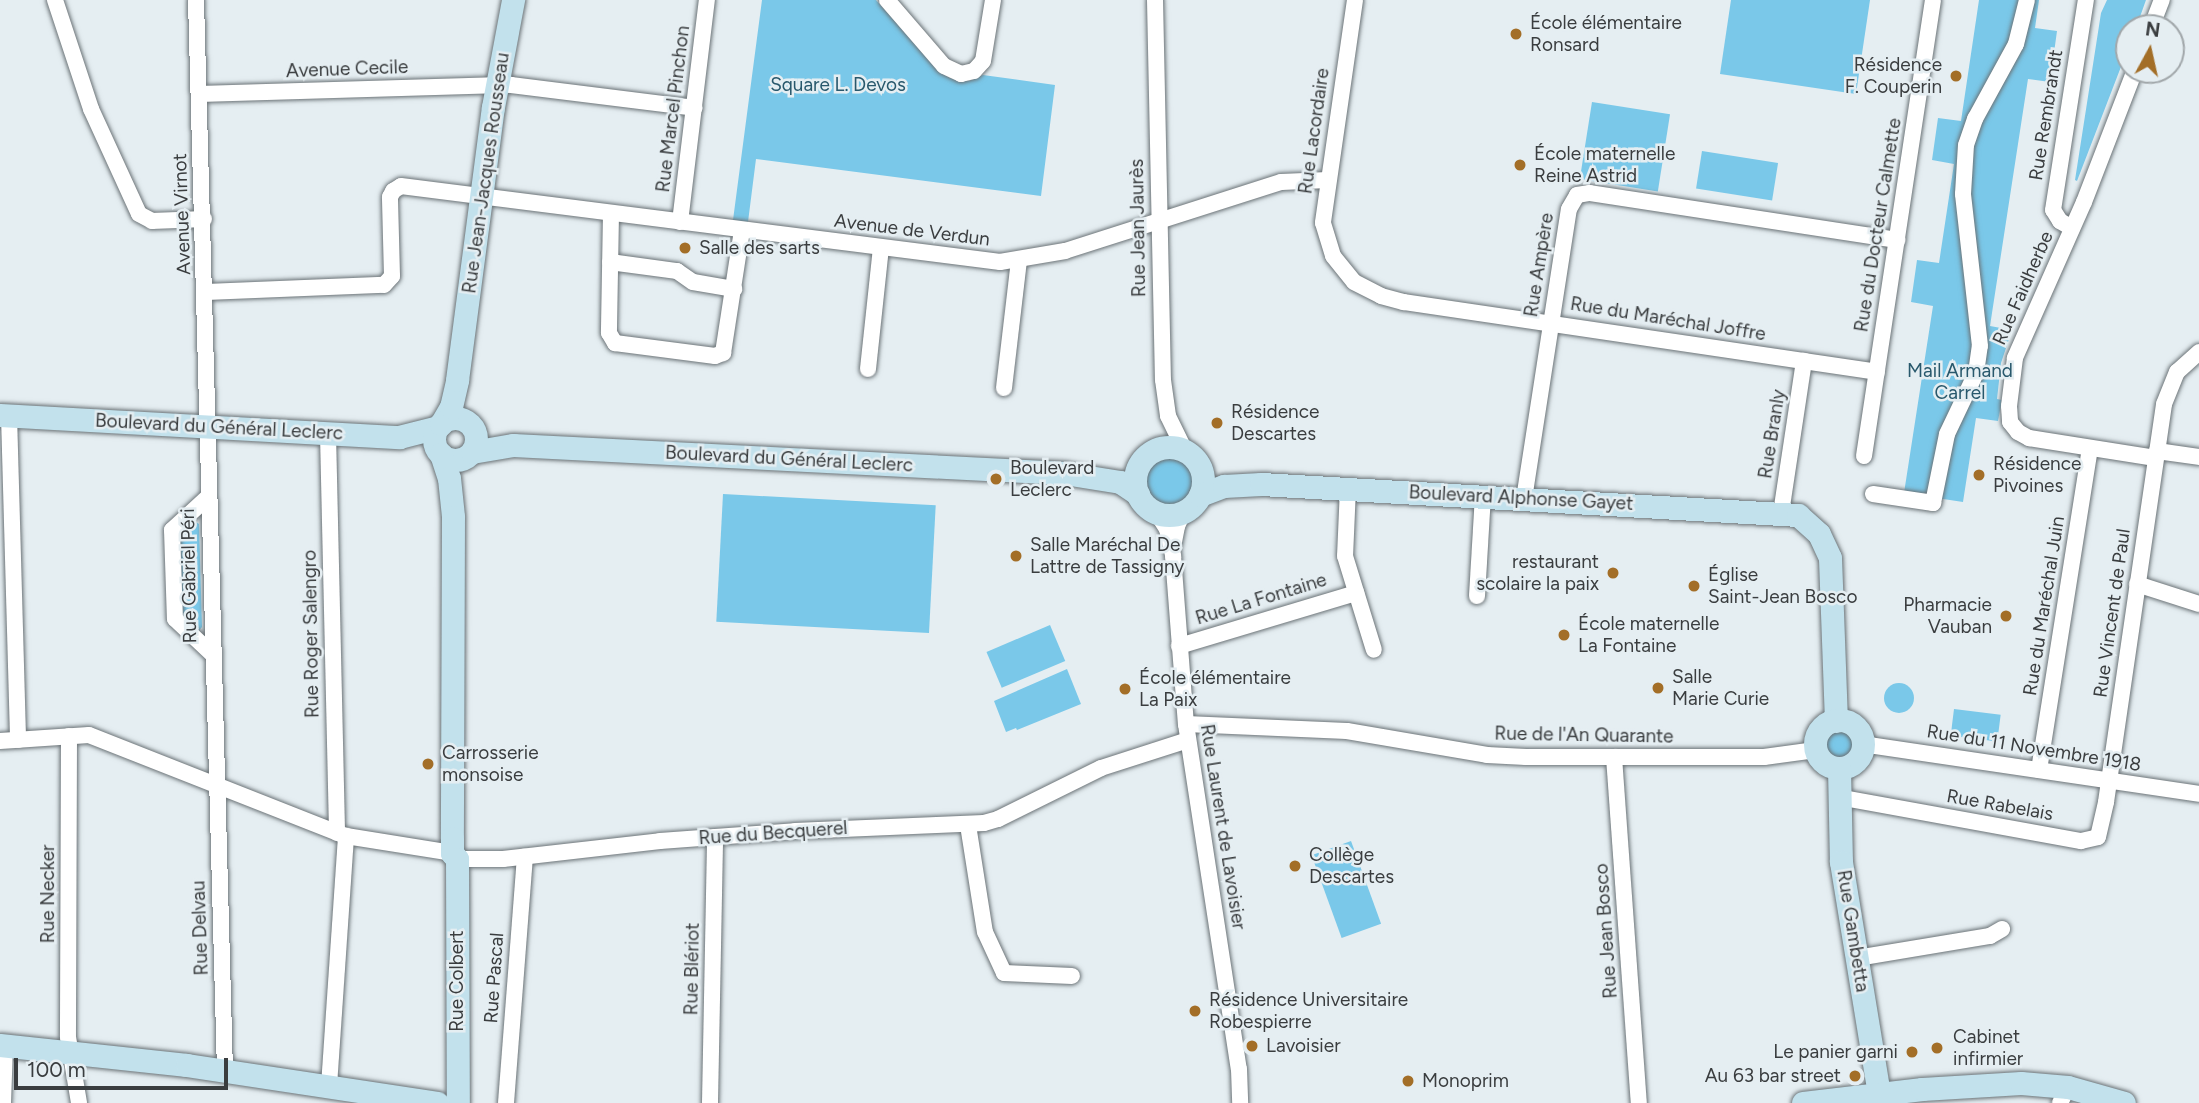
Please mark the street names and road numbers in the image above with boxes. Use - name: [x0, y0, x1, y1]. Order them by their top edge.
- street label: Rue Marcel Pinchon: [651, 24, 695, 194]
- street label: Rue Rembrandt: [2024, 48, 2068, 182]
- street label: Rue Jean-Jacques Rousseau: [458, 51, 514, 295]
- street label: Avenue Cecile: [286, 55, 408, 83]
- street label: Rue Lacordaire: [1294, 67, 1334, 195]
- street label: Rue du Docteur Calmette: [1850, 116, 1906, 334]
- street label: Avenue Virnot: [168, 153, 196, 275]
- street label: Rue Jean Jaurès: [1125, 159, 1151, 297]
- street label: Avenue de Verdun: [833, 209, 991, 251]
- street label: Rue Ampère: [1520, 211, 1558, 319]
- street label: Rue Faidherbe: [1988, 228, 2058, 348]
- street label: Rue du Maréchal Joffre: [1569, 292, 1767, 346]
- street label: Rue Branly: [1754, 388, 1790, 480]
- street label: Boulevard du Général Leclerc: [94, 409, 344, 445]
- street label: Boulevard du Général Leclerc: [664, 441, 914, 477]
- street label: Boulevard Alphonse Gayet: [1408, 481, 1634, 515]
- street label: Rue Gabriel Péri: [176, 508, 202, 644]
- street label: Rue du Maréchal Juin: [2019, 515, 2069, 697]
- street label: Rue Vincent de Paul: [2089, 527, 2135, 699]
- street label: Rue Roger Salengro: [298, 550, 324, 718]
- street label: Rue La Fontaine: [1193, 568, 1329, 630]
- street label: Rue du 11 Novembre 1918: [1925, 720, 2143, 776]
- street label: Rue de l'An Quarante: [1494, 722, 1674, 748]
- street label: Rue Laurent de Lavoisier: [1195, 723, 1251, 931]
- street label: Rue Rabelais: [1945, 784, 2055, 826]
- street label: Rue du Becquerel: [698, 816, 848, 850]
- street label: Rue Necker: [37, 845, 59, 943]
- street label: Rue Jean Bosco: [1590, 863, 1622, 999]
- street label: Rue Gambetta: [1832, 868, 1874, 994]
- street label: Rue Delvau: [187, 880, 213, 976]
- street label: Rue Blériot: [680, 922, 704, 1016]
- street label: Rue Colbert: [446, 930, 468, 1032]
- street label: Rue Pascal: [479, 932, 509, 1024]

